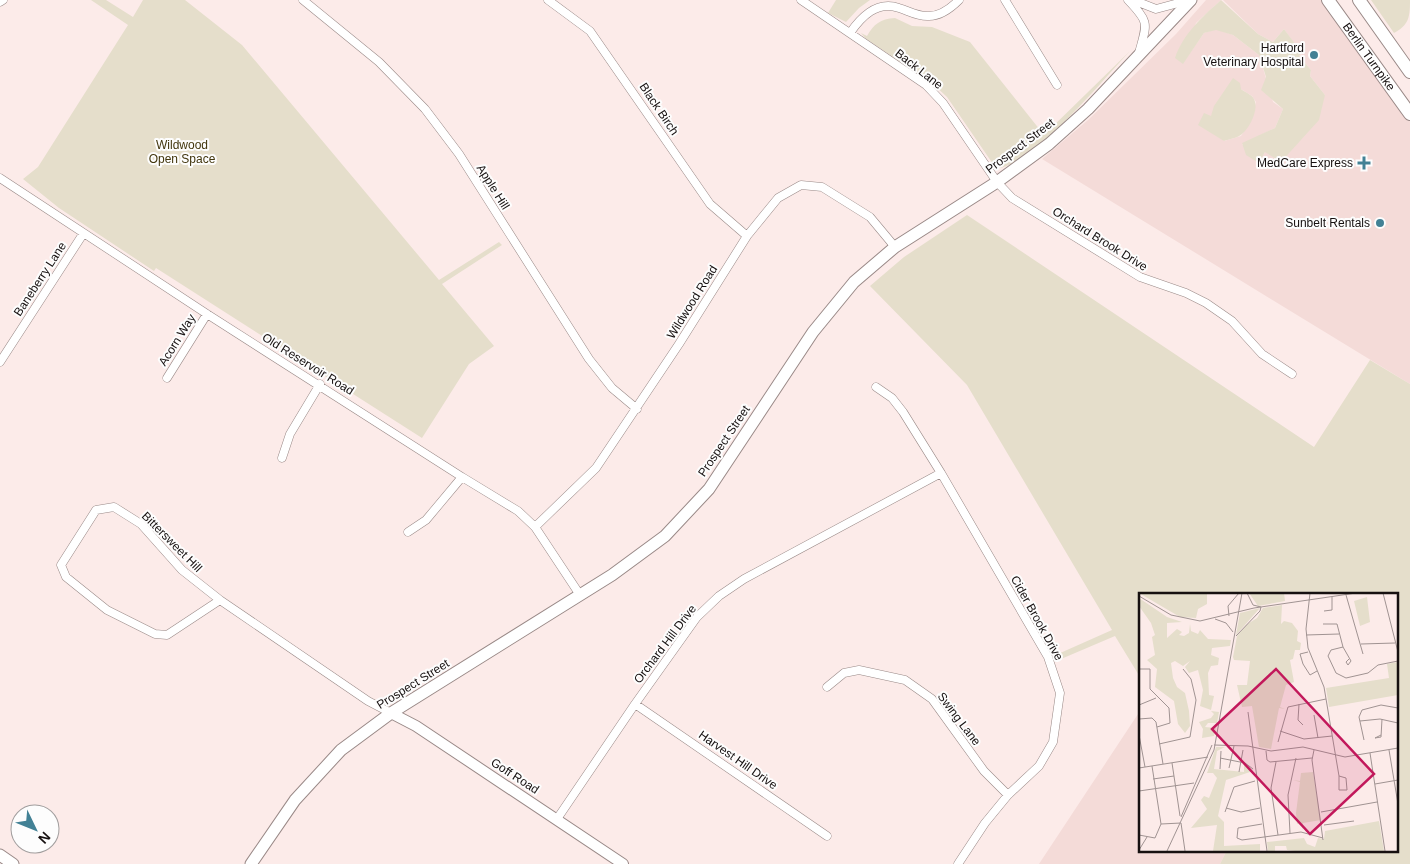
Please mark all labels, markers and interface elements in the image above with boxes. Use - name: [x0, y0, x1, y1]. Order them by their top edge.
- street label: Berlin Turnpike: [1340, 20, 1398, 94]
- place label: Hartford Veterinary Hospital: [1203, 41, 1304, 69]
- street label: Back Lane: [892, 46, 946, 92]
- marker: Hartford Veterinary Hospital: [1308, 49, 1320, 61]
- street label: Black Birch: [636, 80, 682, 138]
- street label: Prospect Street: [983, 115, 1058, 176]
- park label: Wildwood Open Space: [149, 138, 216, 166]
- place label: MedCare Express: [1257, 156, 1353, 170]
- marker: MedCare Express: [1357, 156, 1371, 170]
- street label: Apple Hill: [474, 162, 512, 212]
- street label: Orchard Brook Drive: [1050, 204, 1150, 274]
- place label: Sunbelt Rentals: [1285, 216, 1370, 230]
- marker: Sunbelt Rentals: [1374, 217, 1386, 229]
- street label: Baneberry Lane: [11, 239, 69, 319]
- street label: Wildwood Road: [664, 263, 720, 341]
- street label: Acorn Way: [156, 312, 198, 368]
- street label: Old Reservoir Road: [260, 330, 356, 398]
- street label: Prospect Street: [695, 402, 753, 479]
- street label: Bittersweet Hill: [139, 509, 205, 575]
- street label: Cider Brook Drive: [1008, 573, 1066, 663]
- inset map: [1139, 593, 1398, 852]
- street label: Orchard Hill Drive: [631, 602, 699, 686]
- street label: Prospect Street: [374, 656, 452, 712]
- street label: Swing Lane: [935, 690, 984, 749]
- street label: Harvest Hill Drive: [696, 728, 780, 792]
- street label: Goff Road: [488, 755, 542, 797]
- north arrow: [10, 804, 60, 854]
- text: N: [35, 829, 54, 847]

